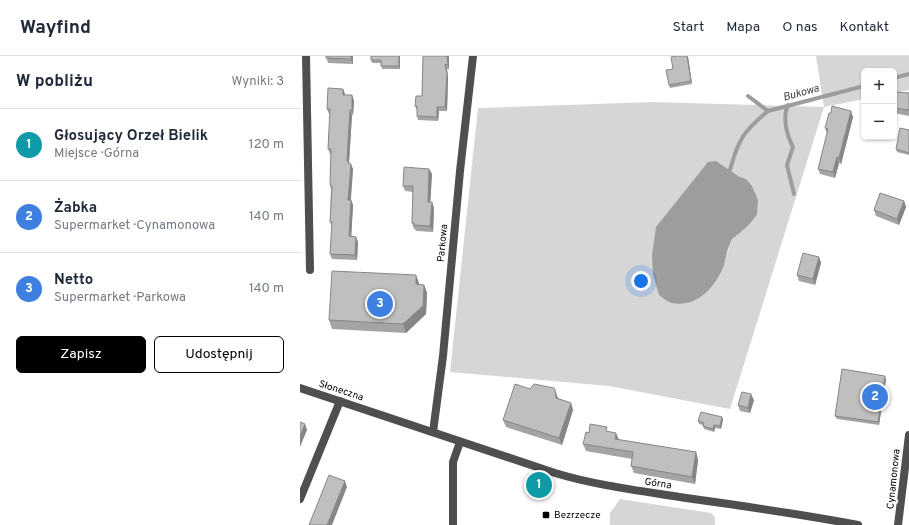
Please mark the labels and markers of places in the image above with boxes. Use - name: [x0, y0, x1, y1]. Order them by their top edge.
- pin: 3: [367, 289, 393, 319]
- pin: 2: [862, 382, 888, 412]
- pin: 1: [526, 470, 552, 500]
- place label: Bezrzecze: [554, 509, 601, 522]
- marker: Bezrzecze: [541, 510, 551, 520]

